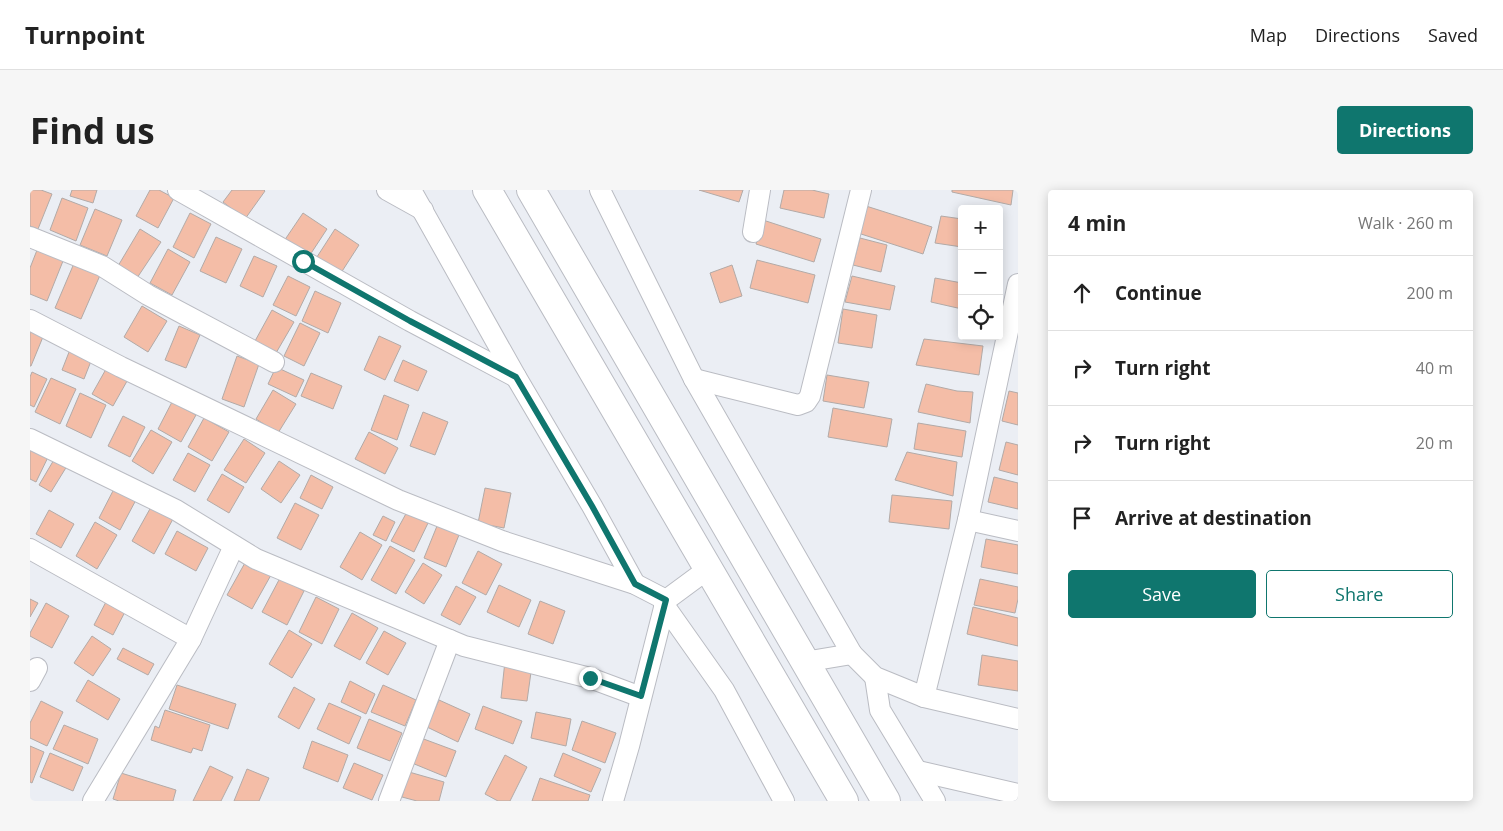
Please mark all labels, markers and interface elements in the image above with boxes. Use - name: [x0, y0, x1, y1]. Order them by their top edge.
- text: Turnpoint: [25, 18, 145, 51]
- text: Map: [1250, 23, 1287, 47]
- text: Directions: [1315, 23, 1400, 47]
- text: Saved: [1428, 23, 1478, 47]
- button: Directions: [1337, 106, 1473, 154]
- text: Find us: [30, 107, 155, 154]
- map controls: [958, 205, 1003, 340]
- button: +: [958, 205, 1003, 250]
- text: 4 min: [1068, 209, 1126, 237]
- text: Walk · 260 m: [1358, 212, 1453, 234]
- route start: [292, 250, 315, 273]
- button: −: [958, 250, 1003, 295]
- icon: ahead: [1068, 279, 1096, 307]
- text: Continue: [1115, 280, 1202, 306]
- text: 200 m: [1407, 282, 1453, 304]
- button: locate: [958, 295, 1003, 340]
- icon: right: [1068, 354, 1096, 382]
- text: Turn right: [1115, 355, 1210, 381]
- text: 40 m: [1416, 357, 1453, 379]
- icon: right: [1068, 429, 1096, 457]
- text: Turn right: [1115, 430, 1210, 456]
- text: 20 m: [1416, 432, 1453, 454]
- icon: arrive: [1068, 504, 1096, 532]
- text: Arrive at destination: [1115, 505, 1312, 531]
- button: Save: [1068, 570, 1256, 618]
- button: Share: [1266, 570, 1453, 618]
- route end: [579, 667, 602, 690]

